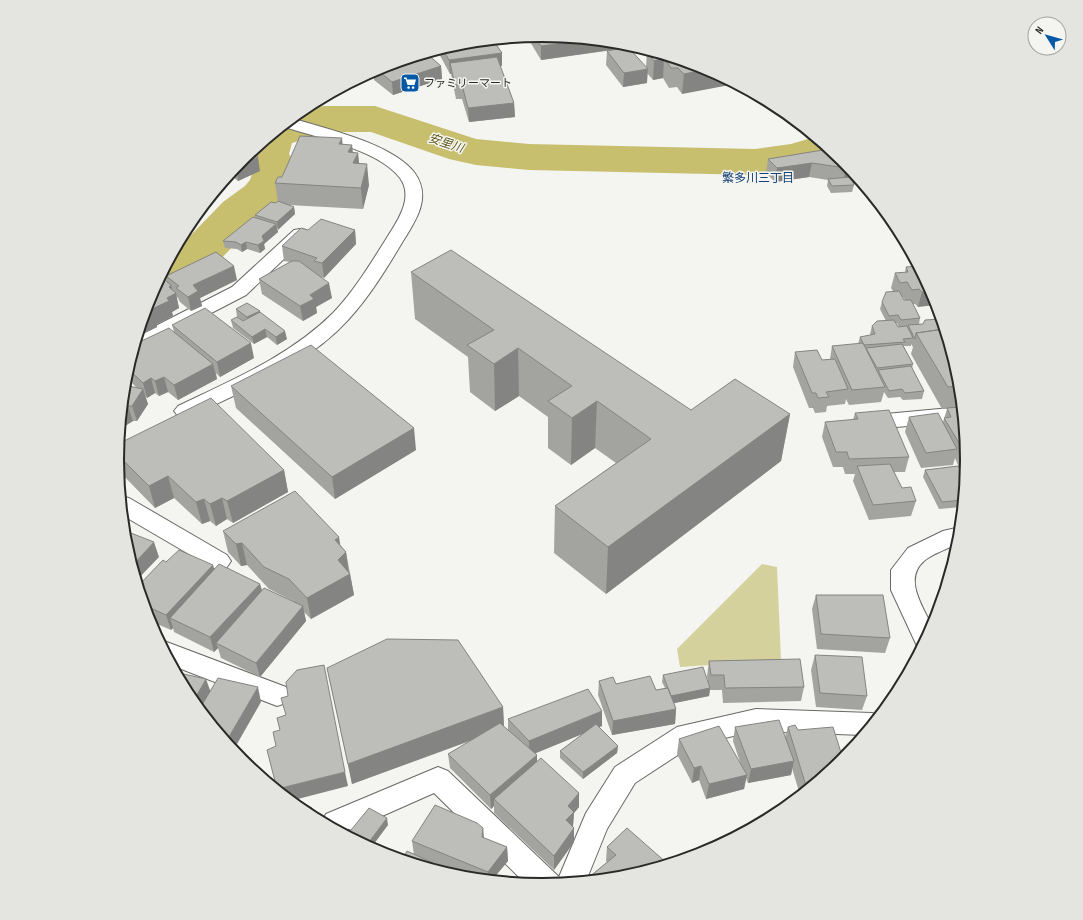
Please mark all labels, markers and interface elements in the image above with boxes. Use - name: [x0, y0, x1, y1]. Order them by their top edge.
- north arrow: [1027, 16, 1067, 56]
- text: N: [1032, 24, 1046, 37]
- supermarket icon: ファミリーマート: [399, 72, 421, 94]
- place label: ファミリーマート: [424, 77, 512, 90]
- water label: 安里川: [426, 131, 467, 157]
- district label: 繁多川三丁目: [722, 171, 794, 186]

